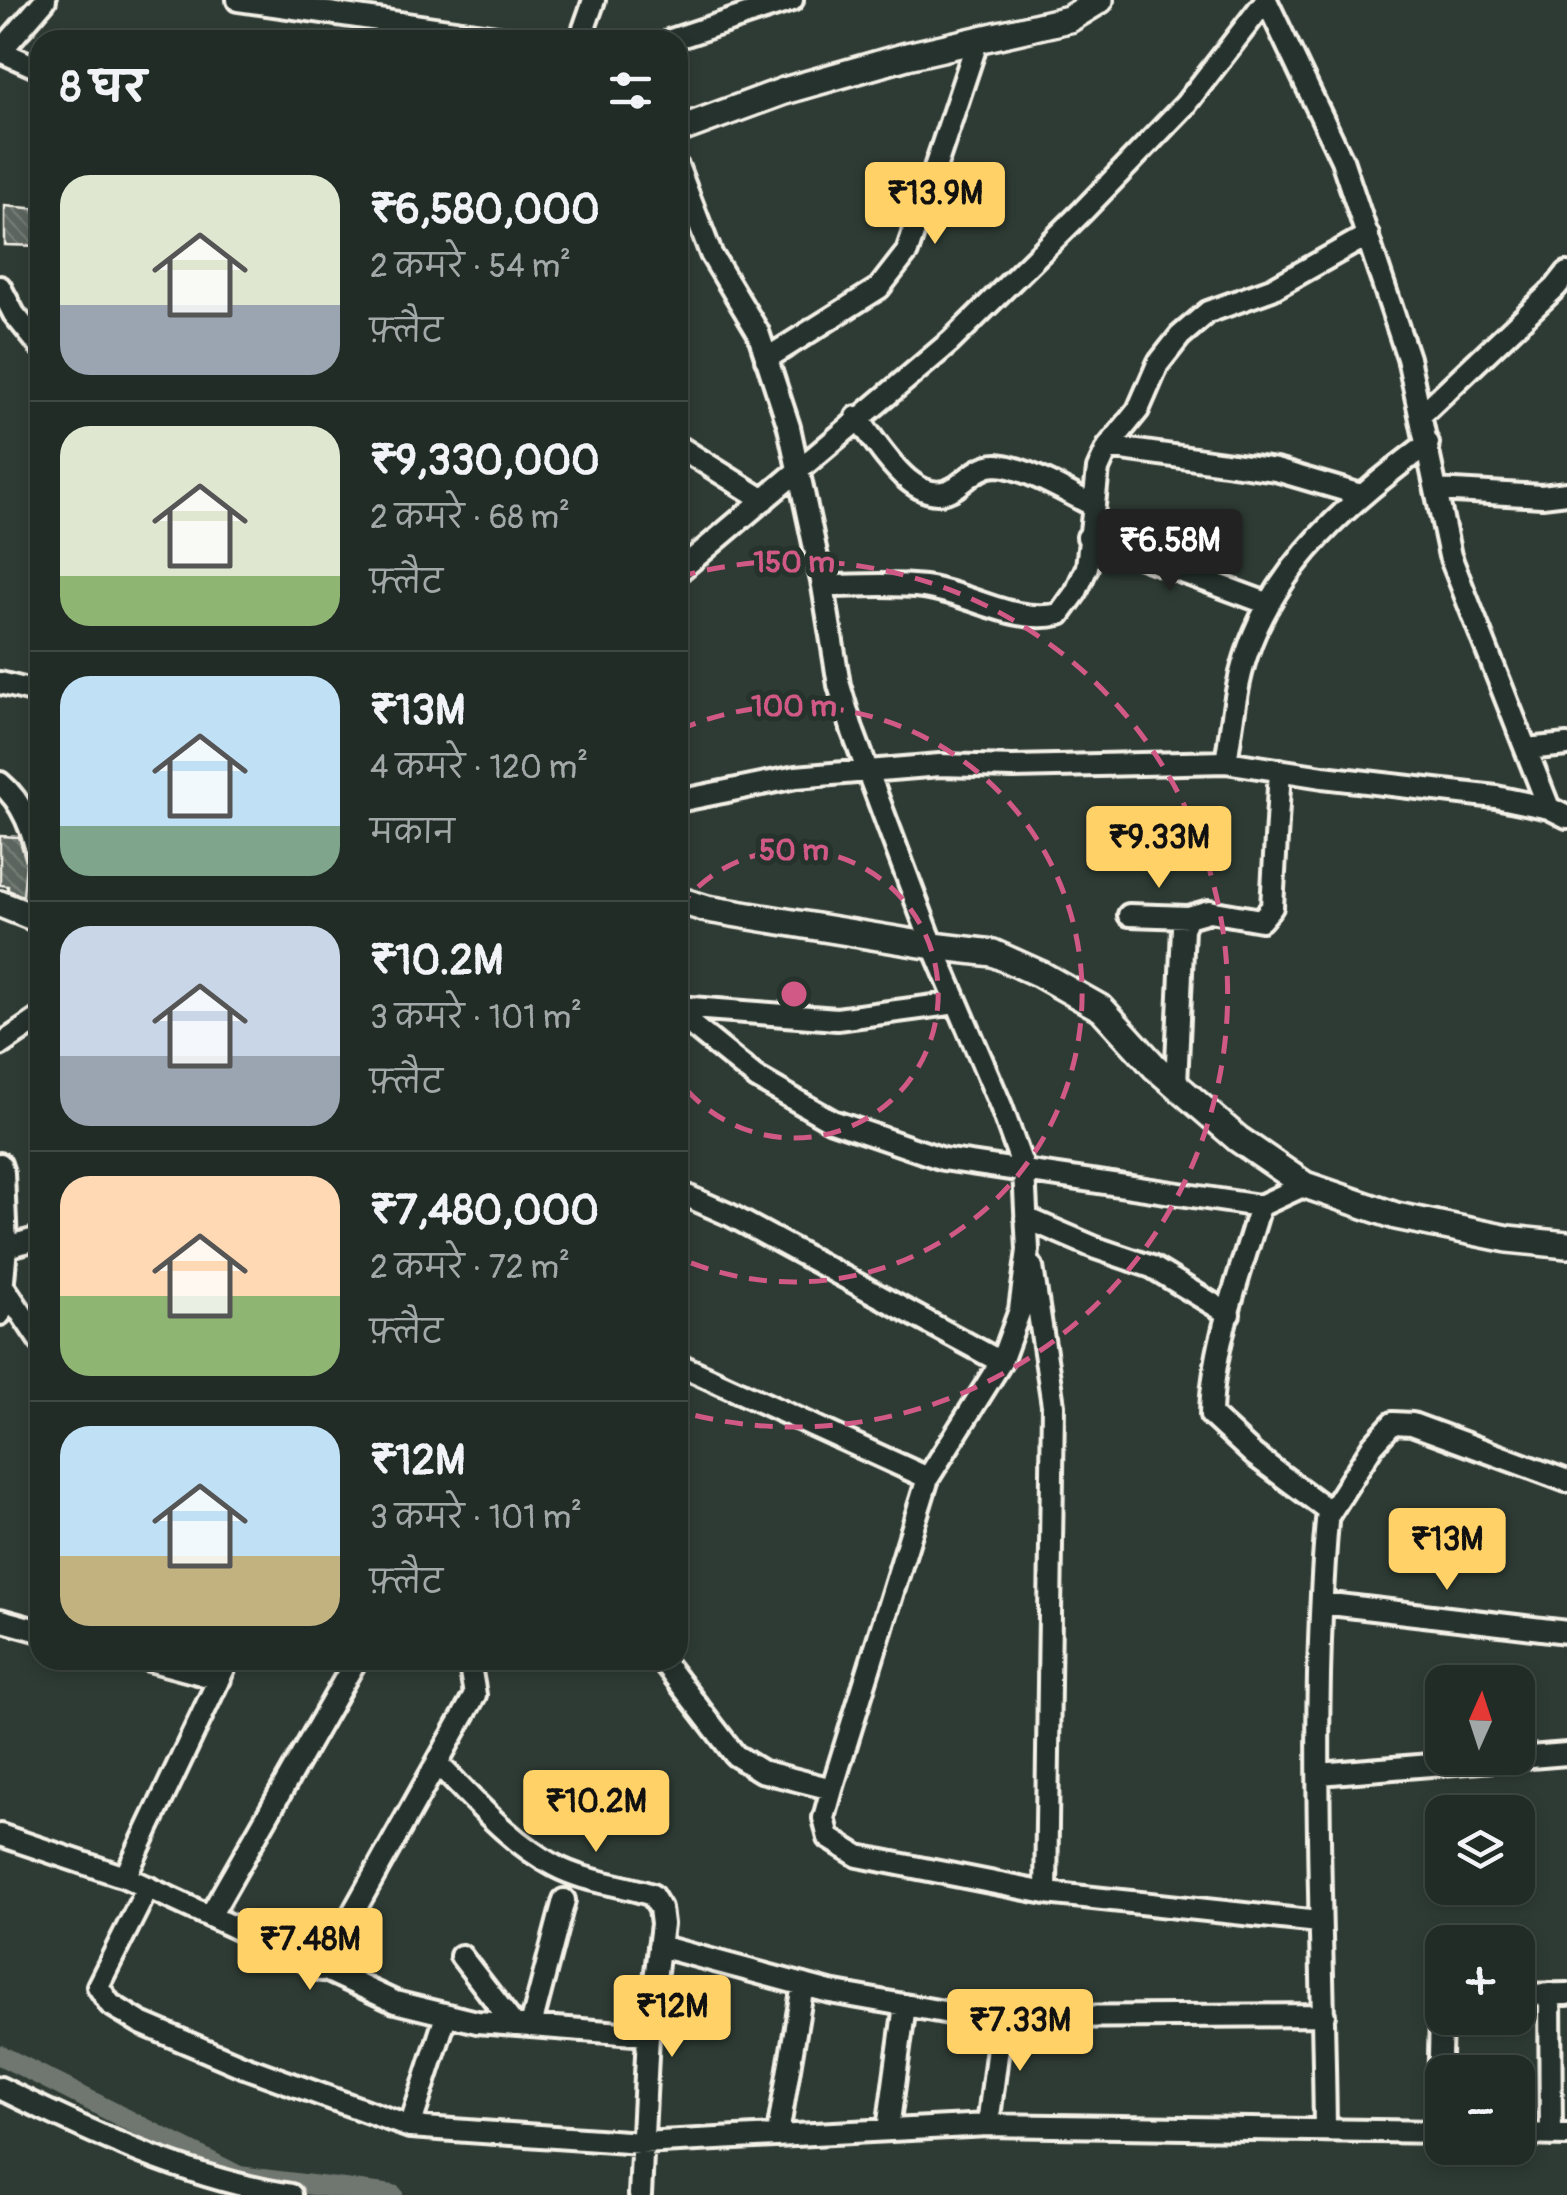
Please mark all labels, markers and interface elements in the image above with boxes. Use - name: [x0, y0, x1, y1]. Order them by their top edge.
- text: 8 घर: [60, 62, 146, 114]
- icon: filters: [603, 63, 658, 118]
- pin: ₹13.9M: [854, 162, 1016, 247]
- text: ₹13.9M: [887, 174, 983, 214]
- text: ₹6,580,000: [370, 184, 600, 236]
- icon: home: [140, 215, 260, 335]
- text: 2 कमरे · 54 m²: [370, 247, 571, 287]
- text: फ़्लैट: [370, 312, 443, 352]
- text: ₹9,330,000: [370, 435, 600, 487]
- icon: home: [140, 466, 260, 586]
- text: 2 कमरे · 68 m²: [370, 498, 570, 538]
- pin: ₹6.58M: [1089, 509, 1251, 594]
- text: ₹6.58M: [1119, 521, 1221, 561]
- text: 150 m: [753, 544, 835, 581]
- text: फ़्लैट: [370, 563, 443, 603]
- text: ₹13M: [370, 685, 465, 737]
- text: 100 m: [751, 688, 837, 725]
- icon: home: [140, 716, 260, 836]
- text: 4 कमरे · 120 m²: [370, 748, 588, 788]
- pin: ₹9.33M: [1078, 806, 1240, 891]
- text: मकान: [370, 813, 455, 853]
- text: ₹9.33M: [1108, 818, 1210, 858]
- text: 50 m: [759, 832, 829, 869]
- text: ₹10.2M: [370, 935, 503, 987]
- icon: home: [140, 966, 260, 1086]
- centre of rings: [776, 976, 812, 1012]
- text: 3 कमरे · 101 m²: [370, 998, 582, 1038]
- text: फ़्लैट: [370, 1063, 443, 1103]
- text: ₹7,480,000: [370, 1185, 599, 1237]
- icon: home: [140, 1216, 260, 1336]
- text: 2 कमरे · 72 m²: [370, 1248, 570, 1288]
- text: फ़्लैट: [370, 1313, 443, 1353]
- text: ₹12M: [370, 1435, 465, 1487]
- icon: home: [140, 1466, 260, 1586]
- text: 3 कमरे · 101 m²: [370, 1498, 582, 1538]
- pin: ₹13M: [1388, 1508, 1506, 1593]
- text: ₹13M: [1411, 1520, 1483, 1560]
- text: फ़्लैट: [370, 1563, 443, 1603]
- north arrow: [1425, 1665, 1535, 1775]
- map controls: [1425, 1665, 1535, 2165]
- pin: ₹10.2M: [515, 1770, 677, 1855]
- text: ₹10.2M: [545, 1782, 647, 1822]
- button: layers: [1425, 1795, 1535, 1905]
- pin: ₹7.48M: [229, 1908, 391, 1993]
- text: ₹7.48M: [260, 1920, 360, 1960]
- button: +: [1425, 1925, 1535, 2035]
- pin: ₹12M: [613, 1975, 731, 2060]
- text: ₹12M: [636, 1987, 708, 2027]
- pin: ₹7.33M: [939, 1989, 1101, 2074]
- text: ₹7.33M: [969, 2001, 1071, 2041]
- button: −: [1425, 2055, 1535, 2165]

